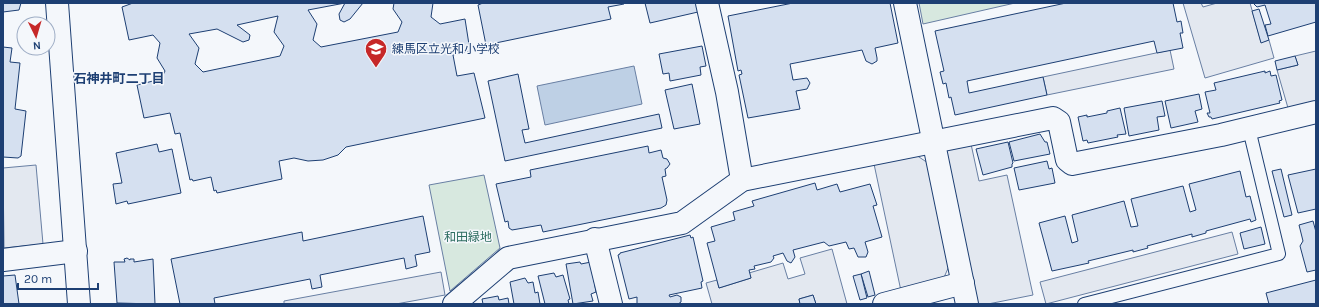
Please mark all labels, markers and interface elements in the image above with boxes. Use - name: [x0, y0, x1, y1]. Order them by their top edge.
- north arrow: [16, 16, 56, 56]
- school or university icon: 練馬区立光和小学校: [363, 36, 389, 69]
- text: N: [32, 39, 41, 52]
- place label: 練馬区立光和小学校: [392, 42, 500, 56]
- district label: 石神井町二丁目: [73, 71, 165, 86]
- park label: 和田緑地: [444, 230, 492, 244]
- scale bar: [18, 265, 98, 291]
- text: 20 m: [24, 272, 52, 286]

